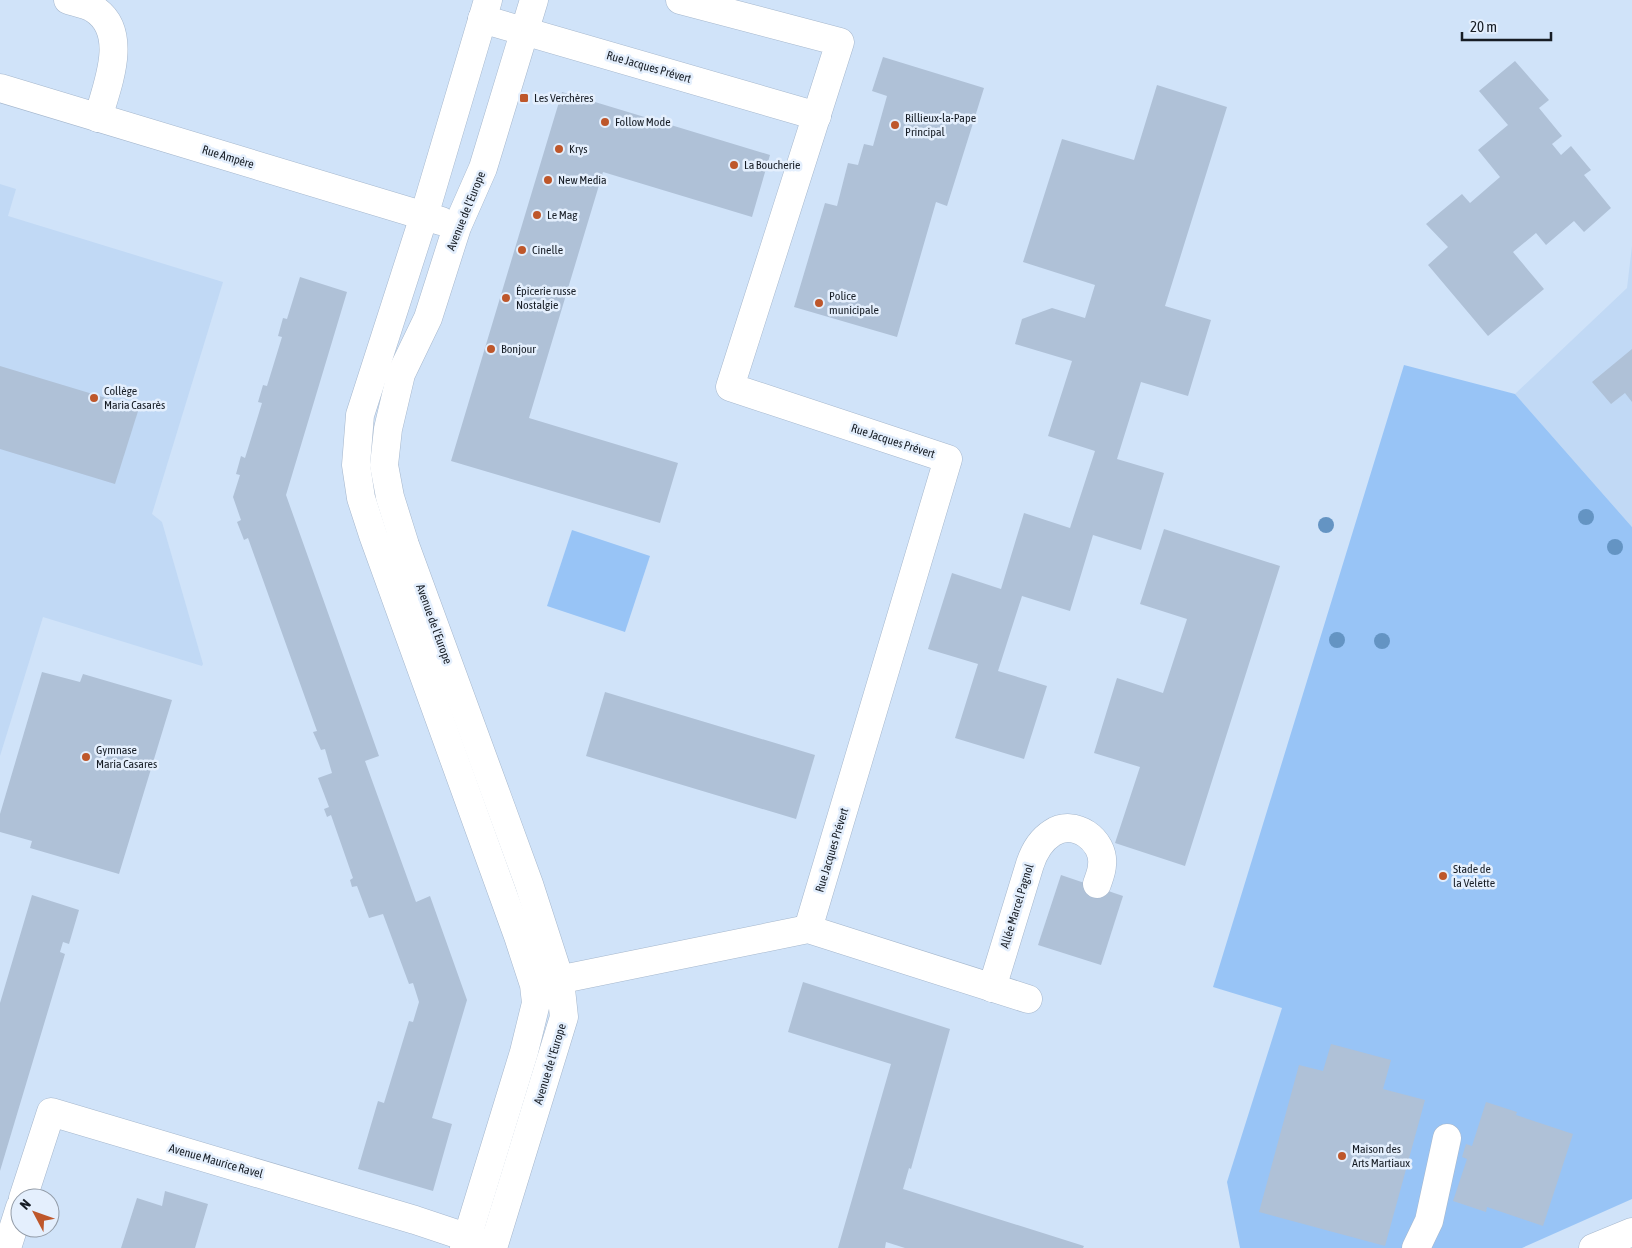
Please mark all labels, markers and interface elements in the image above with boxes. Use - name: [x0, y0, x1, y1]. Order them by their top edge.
- scale bar: [1462, 10, 1551, 42]
- text: 20 m: [1470, 18, 1497, 35]
- street label: Rue Jacques Prévert: [605, 48, 693, 86]
- place label: Les Verchères: [534, 91, 593, 105]
- marker: Les Verchères: [518, 92, 530, 104]
- place label: Rillieux-la-Pape Principal: [905, 111, 976, 139]
- place label: Follow Mode: [615, 115, 671, 129]
- marker: Follow Mode: [599, 116, 611, 128]
- marker: Rillieux-la-Pape Principal: [889, 119, 901, 131]
- street label: Rue Ampère: [200, 142, 256, 172]
- place label: Krys: [569, 142, 588, 156]
- marker: Krys: [553, 143, 565, 155]
- place label: La Boucherie: [744, 158, 800, 172]
- marker: La Boucherie: [728, 159, 740, 171]
- street label: Avenue de l'Europe: [444, 169, 488, 253]
- place label: New Media: [558, 173, 607, 187]
- marker: New Media: [542, 174, 554, 186]
- place label: Le Mag: [547, 208, 578, 222]
- marker: Le Mag: [531, 209, 543, 221]
- place label: Cinelle: [532, 243, 563, 257]
- marker: Cinelle: [516, 244, 528, 256]
- place label: Épicerie russe Nostalgie: [516, 284, 576, 312]
- place label: Police municipale: [829, 289, 879, 317]
- marker: Épicerie russe Nostalgie: [500, 292, 512, 304]
- marker: Police municipale: [813, 297, 825, 309]
- place label: Bonjour: [501, 342, 536, 356]
- marker: Bonjour: [485, 343, 497, 355]
- place label: Collège Maria Casarès: [104, 384, 165, 412]
- marker: Collège Maria Casarès: [88, 392, 100, 404]
- street label: Rue Jacques Prévert: [849, 421, 937, 461]
- street label: Avenue de l'Europe: [413, 582, 455, 666]
- place label: Gymnase Maria Casares: [96, 743, 157, 771]
- marker: Gymnase Maria Casares: [80, 751, 92, 763]
- street label: Rue Jacques Prévert: [813, 806, 852, 894]
- street label: Allée Marcel Pagnol: [998, 861, 1037, 950]
- place label: Stade de la Velette: [1453, 862, 1495, 890]
- marker: Stade de la Velette: [1437, 870, 1449, 882]
- street label: Avenue de l'Europe: [531, 1022, 569, 1106]
- street label: Avenue Maurice Ravel: [167, 1141, 265, 1181]
- place label: Maison des Arts Martiaux: [1352, 1142, 1410, 1170]
- marker: Maison des Arts Martiaux: [1336, 1150, 1348, 1162]
- north arrow: [10, 1188, 60, 1238]
- text: N: [16, 1196, 34, 1213]

